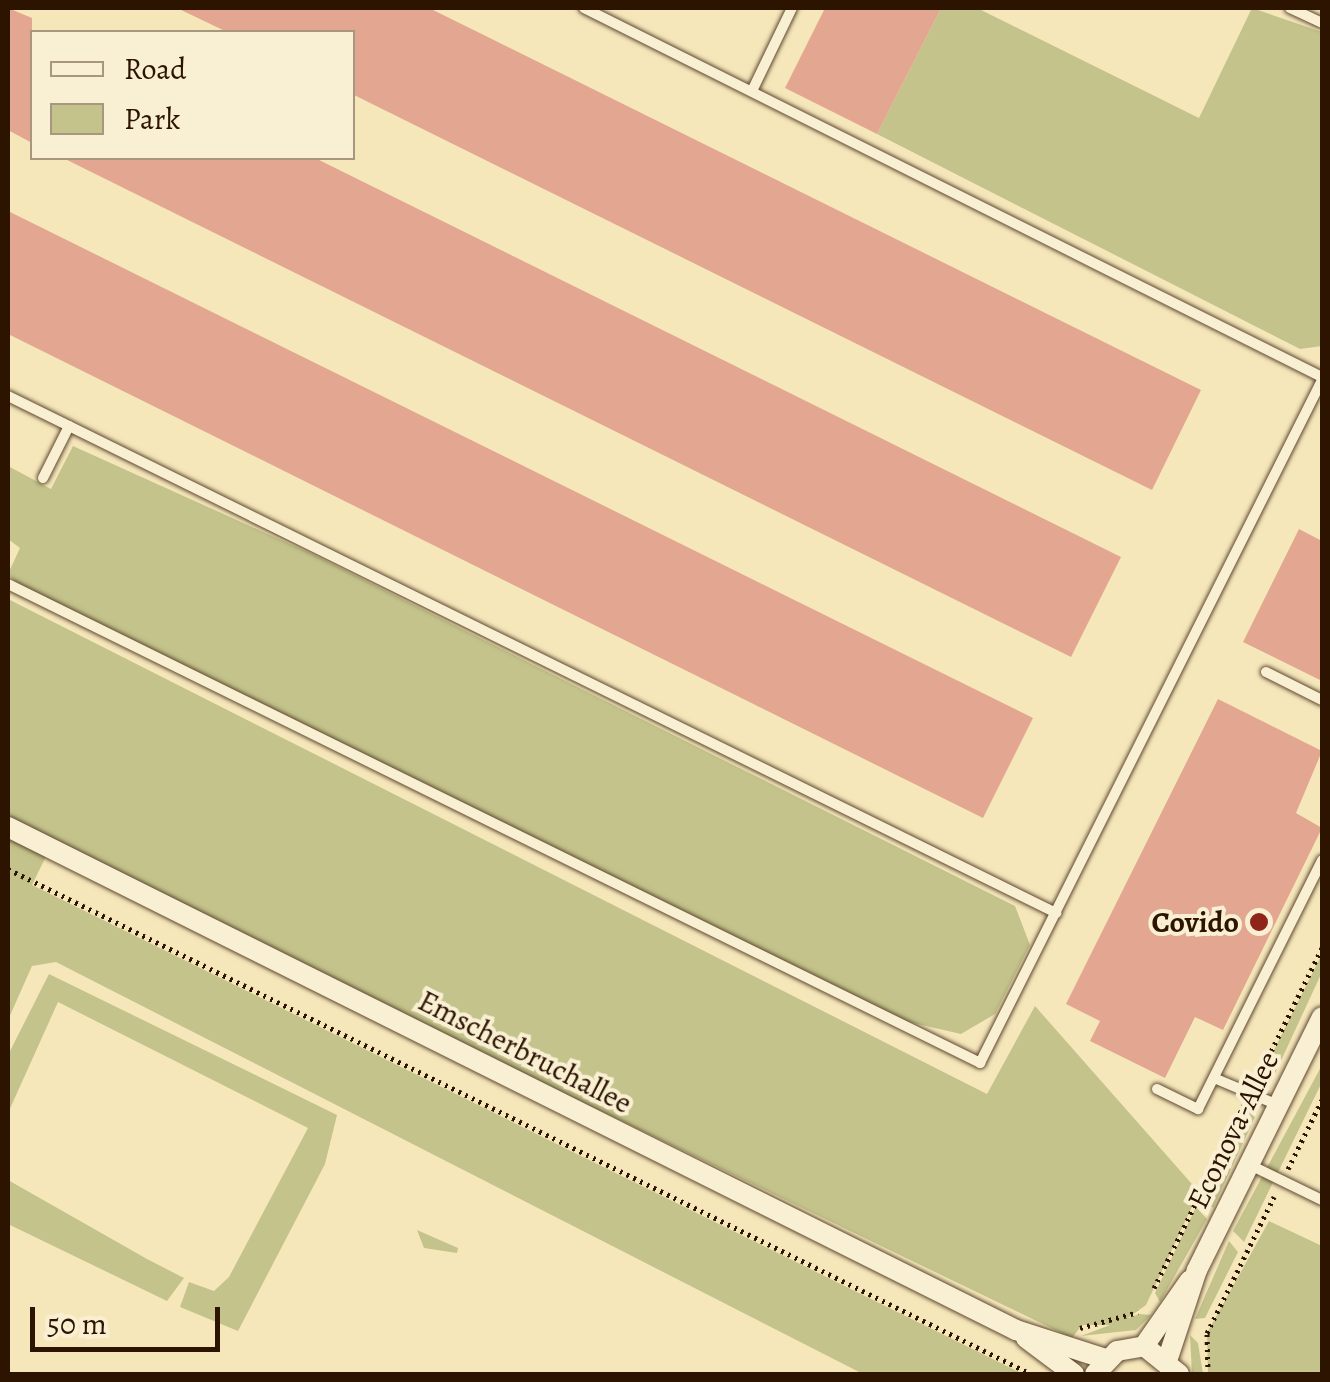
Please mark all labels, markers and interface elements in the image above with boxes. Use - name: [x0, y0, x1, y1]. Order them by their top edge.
- legend: [30, 30, 355, 160]
- text: Road: [124, 49, 186, 89]
- text: Park: [124, 99, 180, 139]
- place label: Covido: [1152, 904, 1239, 940]
- marker: Covido: [1248, 911, 1270, 933]
- street label: Emscherbruchallee: [412, 983, 638, 1121]
- street label: Econova-Allee: [1179, 1046, 1287, 1214]
- scale bar: [35, 1287, 225, 1349]
- text: 50 m: [47, 1304, 107, 1344]

